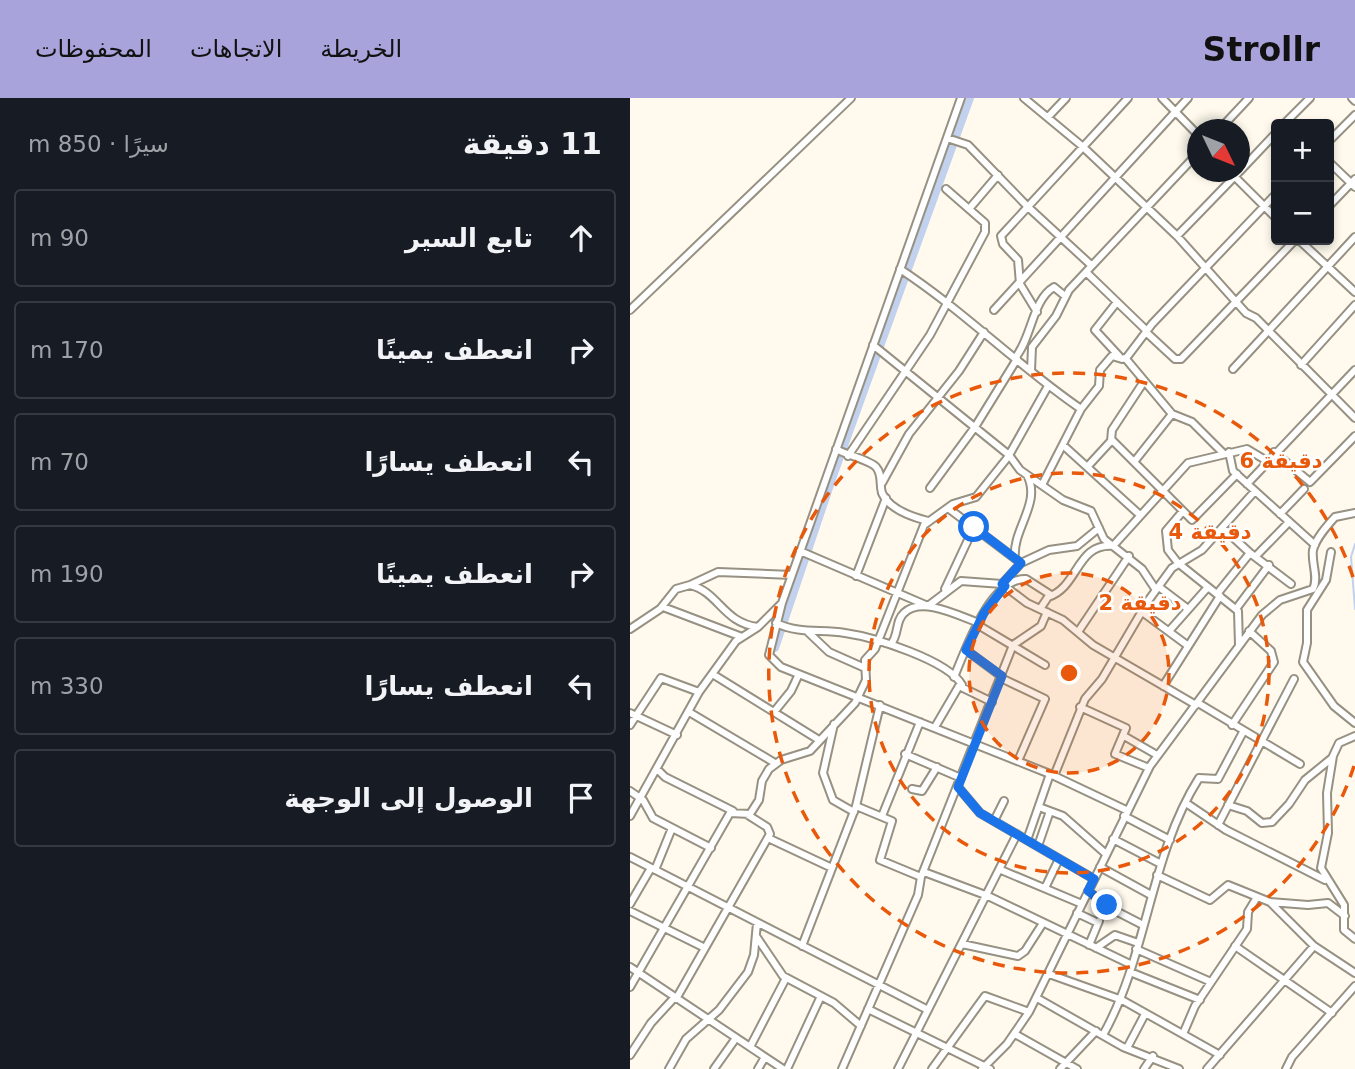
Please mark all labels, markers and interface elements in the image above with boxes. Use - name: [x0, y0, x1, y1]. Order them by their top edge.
- text: Strollr: [1203, 30, 1320, 69]
- text: المحفوظات: [35, 35, 152, 63]
- text: الاتجاهات: [190, 35, 282, 63]
- text: الخريطة: [320, 35, 402, 63]
- north arrow: [1187, 119, 1250, 182]
- map controls: [1271, 119, 1334, 245]
- button: +: [1271, 119, 1334, 182]
- text: 11 دقيقة: [463, 126, 602, 161]
- text: سيرًا · 850 m: [28, 131, 169, 157]
- button: −: [1271, 182, 1334, 245]
- icon: ahead: [562, 219, 600, 257]
- text: تابع السير: [405, 223, 533, 253]
- text: 90 m: [30, 225, 89, 251]
- icon: right: [562, 331, 600, 369]
- text: انعطف يمينًا: [376, 335, 533, 365]
- text: 170 m: [30, 337, 104, 363]
- icon: left: [562, 443, 600, 481]
- text: انعطف يسارًا: [364, 447, 533, 477]
- text: 70 m: [30, 449, 89, 475]
- text: 6 دقيقة: [1240, 449, 1323, 473]
- route start: [958, 511, 989, 542]
- text: 4 دقيقة: [1169, 520, 1252, 544]
- icon: right: [562, 555, 600, 593]
- text: انعطف يمينًا: [376, 559, 533, 589]
- text: 190 m: [30, 561, 104, 587]
- text: 2 دقيقة: [1099, 591, 1182, 615]
- centre of rings: [1057, 661, 1081, 685]
- icon: left: [562, 667, 600, 705]
- text: انعطف يسارًا: [364, 671, 533, 701]
- text: 330 m: [30, 673, 104, 699]
- icon: arrive: [562, 779, 600, 817]
- text: الوصول إلى الوجهة: [284, 783, 533, 813]
- route end: [1091, 889, 1122, 920]

